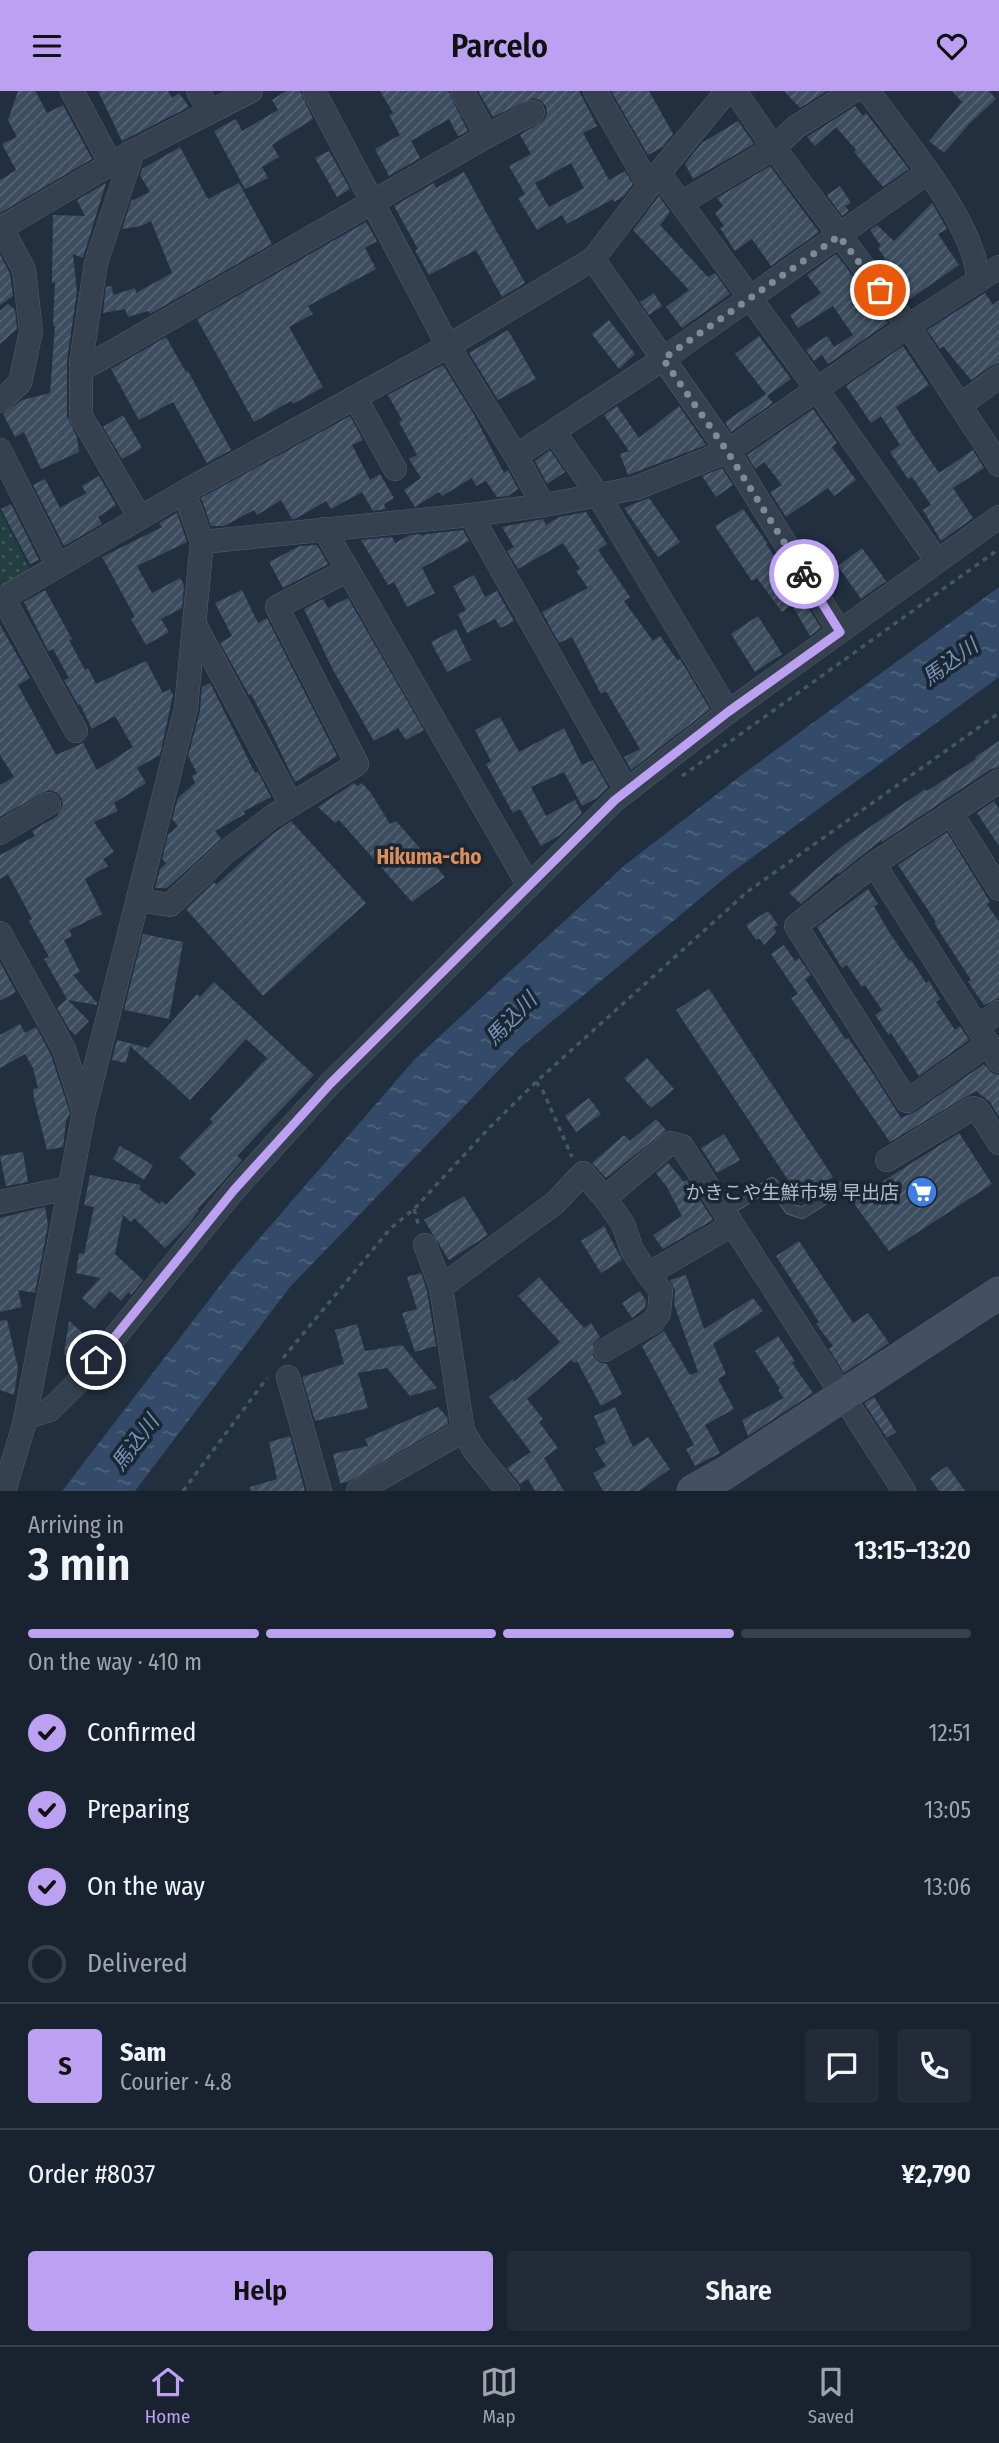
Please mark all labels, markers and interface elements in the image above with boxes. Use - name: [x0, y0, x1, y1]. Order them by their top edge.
- icon: menu: [28, 27, 66, 65]
- text: Parcelo: [451, 27, 548, 65]
- icon: heart: [933, 27, 971, 65]
- pin: [850, 260, 910, 320]
- icon: bag: [861, 271, 899, 309]
- courier: [769, 539, 839, 609]
- icon: bike: [785, 555, 823, 593]
- water label: 馬込川: [917, 632, 985, 691]
- district label: Hikuma-cho: [376, 844, 482, 870]
- water label: 馬込川: [480, 986, 544, 1051]
- supermarket icon: かきこや生鮮市場 早出店: [905, 1175, 939, 1209]
- place label: かきこや生鮮市場 早出店: [686, 1181, 899, 1204]
- pin: [66, 1330, 126, 1390]
- icon: home: [77, 1341, 115, 1379]
- water label: 馬込川: [106, 1408, 166, 1476]
- text: Arriving in: [28, 1511, 124, 1539]
- text: 13:15–13:20: [854, 1535, 971, 1566]
- text: 3 min: [28, 1537, 131, 1592]
- text: On the way · 410 m: [28, 1648, 202, 1676]
- icon: check: [28, 1714, 66, 1752]
- text: Confirmed: [87, 1717, 197, 1748]
- text: 12:51: [929, 1719, 971, 1747]
- icon: check: [28, 1791, 66, 1829]
- text: Preparing: [87, 1794, 189, 1825]
- text: 13:05: [924, 1796, 971, 1824]
- icon: check: [28, 1868, 66, 1906]
- text: On the way: [87, 1871, 205, 1902]
- text: 13:06: [923, 1873, 971, 1901]
- text: Delivered: [87, 1948, 188, 1979]
- button: chat: [805, 2029, 879, 2103]
- button: phone: [897, 2029, 971, 2103]
- text: Sam: [120, 2037, 166, 2068]
- text: S: [58, 2051, 72, 2082]
- text: Courier · 4.8: [120, 2068, 232, 2096]
- text: Order #8037: [28, 2159, 155, 2190]
- text: ¥2,790: [902, 2159, 971, 2190]
- button: Help: [28, 2251, 493, 2331]
- button: Share: [507, 2251, 971, 2331]
- tab: Home: [145, 2363, 190, 2428]
- tab: Map: [480, 2363, 518, 2428]
- tab: Saved: [808, 2363, 854, 2428]

